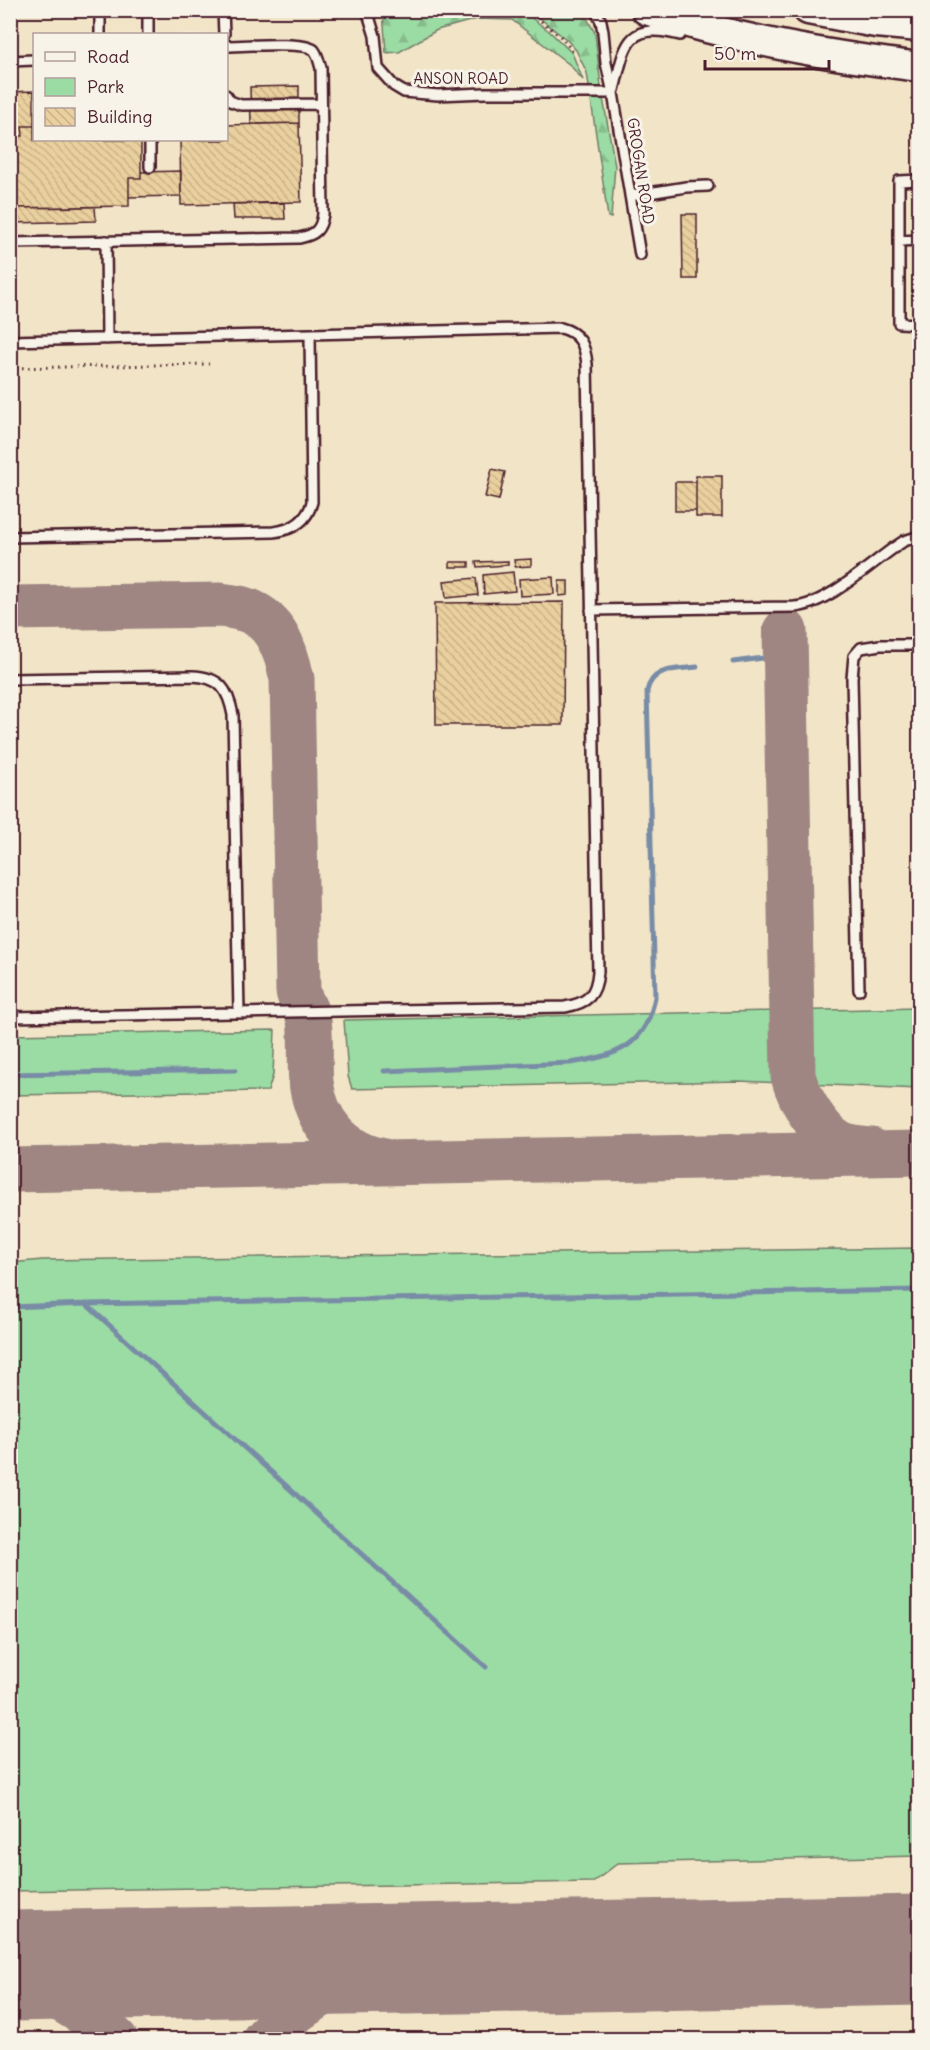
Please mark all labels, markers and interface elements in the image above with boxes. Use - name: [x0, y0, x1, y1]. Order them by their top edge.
- legend: [33, 33, 228, 141]
- scale bar: [705, 33, 830, 71]
- text: 50 m: [714, 42, 756, 65]
- text: Road: [87, 45, 130, 68]
- street label: ANSON ROAD: [413, 69, 509, 88]
- text: Park: [87, 75, 124, 98]
- text: Building: [87, 105, 152, 128]
- street label: GROGAN ROAD: [623, 116, 659, 226]

